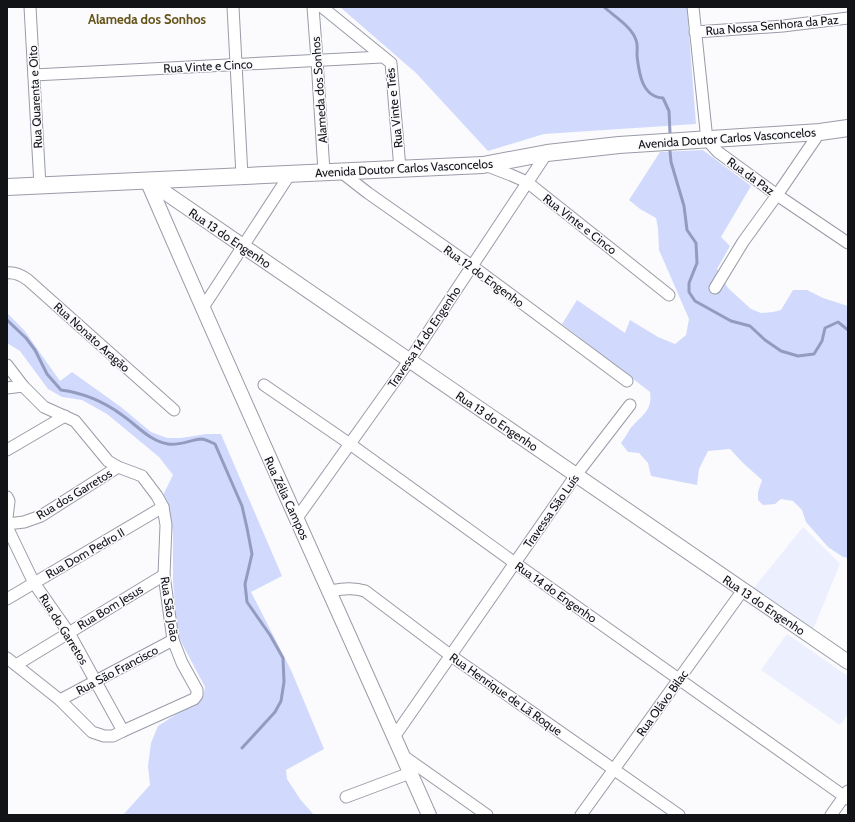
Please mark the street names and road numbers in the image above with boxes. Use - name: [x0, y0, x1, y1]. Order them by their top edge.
- street label: Rua Nossa Senhora da Paz: [705, 12, 839, 38]
- street label: Alameda dos Sonhos: [308, 36, 330, 144]
- street label: Rua Quarenta e Oito: [25, 45, 45, 149]
- street label: Rua Vinte e Cinco: [163, 56, 253, 76]
- street label: Rua Vinte e Três: [382, 67, 406, 149]
- street label: Avenida Doutor Carlos Vasconcelos: [638, 124, 816, 152]
- street label: Rua da Paz: [724, 154, 778, 198]
- street label: Avenida Doutor Carlos Vasconcelos: [315, 156, 493, 180]
- street label: Rua Vinte e Cinco: [540, 191, 620, 258]
- street label: Rua 13 do Engenho: [186, 205, 274, 271]
- street label: Rua 12 do Engenho: [441, 242, 528, 310]
- street label: Travessa 14 do Engenho: [384, 283, 464, 391]
- street label: Rua Nonato Aragão: [51, 299, 134, 375]
- street label: Rua 13 do Engenho: [453, 388, 541, 454]
- street label: Rua Zélia Campos: [261, 454, 313, 542]
- street label: Rua dos Garretos: [33, 465, 115, 523]
- street label: Travessa São Luís: [520, 471, 582, 551]
- street label: Rua Dom Pedro II: [43, 524, 127, 582]
- street label: Rua 14 do Engenho: [512, 558, 600, 626]
- street label: Rua 13 do Engenho: [720, 572, 808, 638]
- street label: Rua São João: [157, 575, 183, 643]
- street label: Rua Bom Jesus: [74, 581, 146, 633]
- street label: Rua do Garretos: [36, 591, 92, 667]
- street label: Rua São Francisco: [73, 642, 161, 698]
- street label: Rua Henrique de Lã Roque: [447, 649, 565, 739]
- street label: Rua Olávo Bilac: [633, 667, 691, 739]

